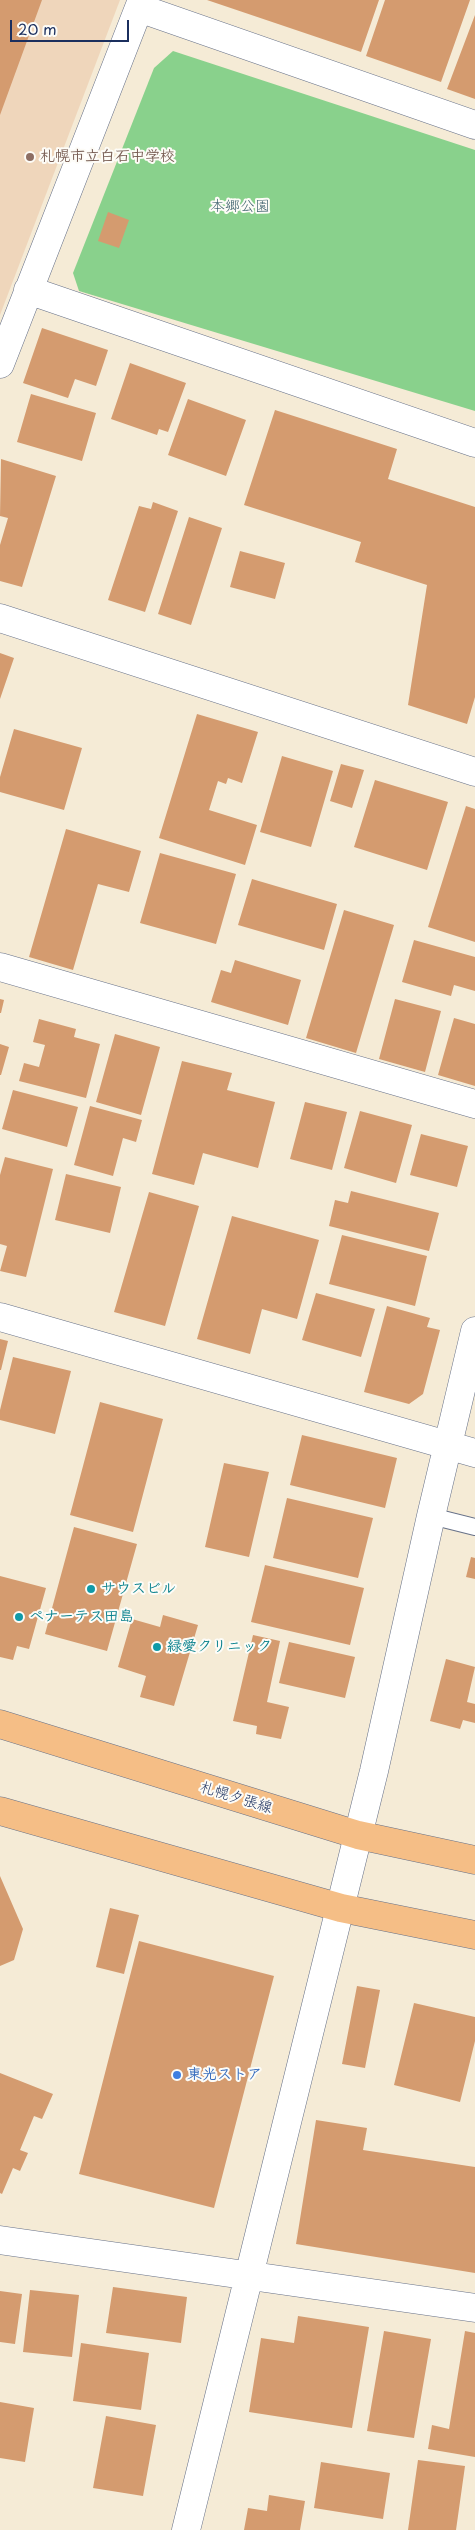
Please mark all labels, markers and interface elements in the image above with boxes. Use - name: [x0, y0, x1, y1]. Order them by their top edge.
- scale bar: [12, 10, 131, 42]
- text: 20 m: [18, 17, 57, 40]
- place label: 札幌市立白石中学校: [40, 148, 175, 166]
- marker: 札幌市立白石中学校: [24, 151, 36, 163]
- park label: 本郷公園: [210, 198, 270, 216]
- place label: サウスビル: [101, 1580, 176, 1598]
- marker: サウスビル: [85, 1583, 97, 1595]
- place label: ペナーテス田島: [29, 1608, 134, 1626]
- marker: ペナーテス田島: [13, 1611, 25, 1623]
- place label: 緑愛クリニック: [167, 1638, 272, 1656]
- marker: 緑愛クリニック: [151, 1641, 163, 1653]
- street label: 札幌夕張線: [198, 1778, 274, 1818]
- place label: 東光ストア: [187, 2066, 262, 2084]
- marker: 東光ストア: [171, 2069, 183, 2081]

